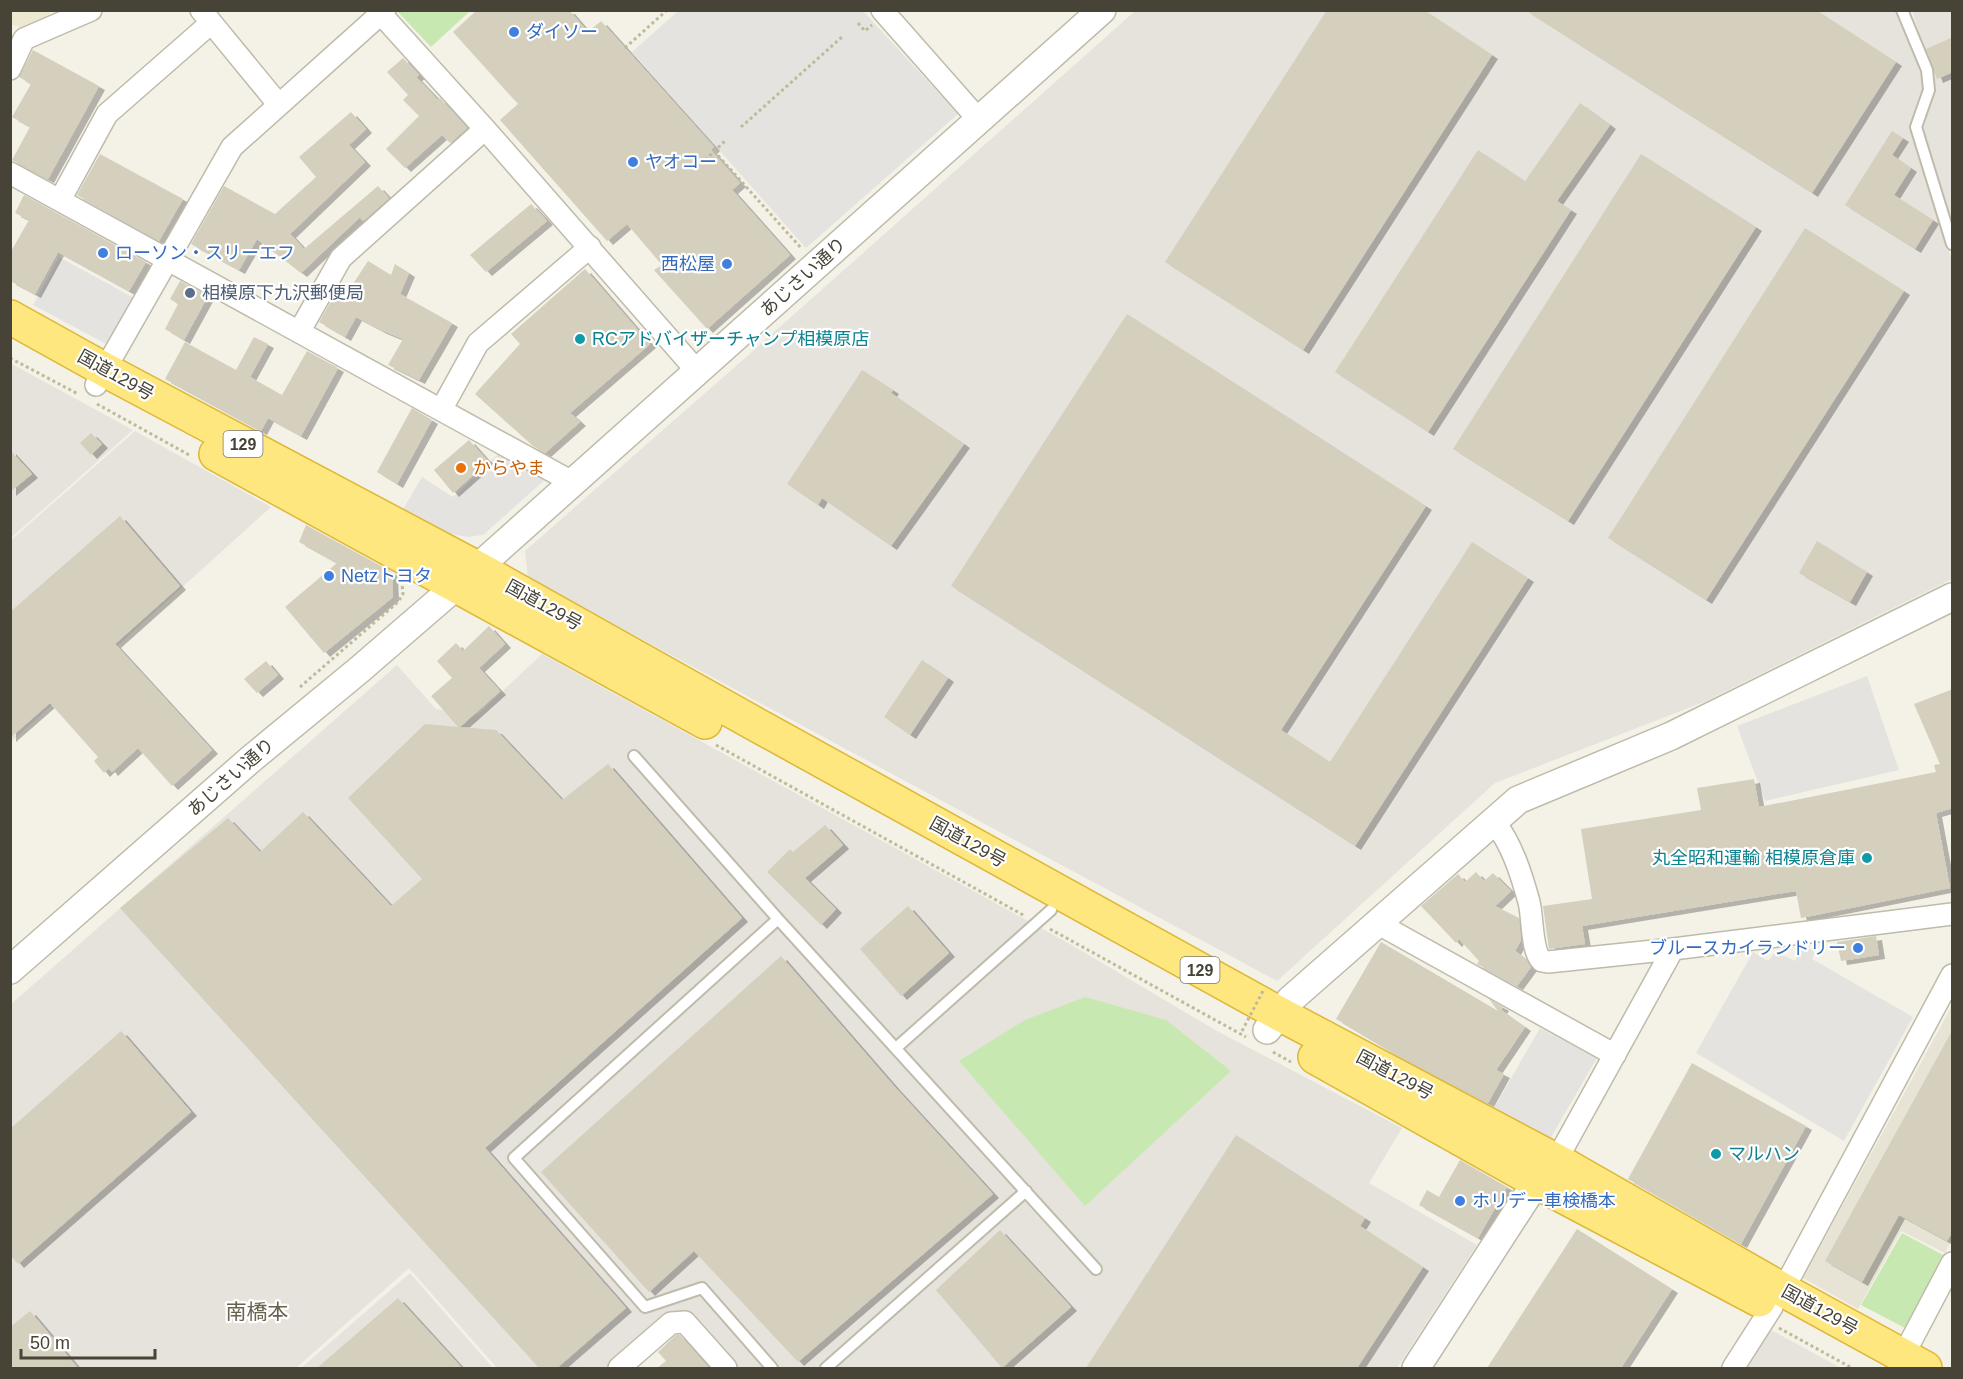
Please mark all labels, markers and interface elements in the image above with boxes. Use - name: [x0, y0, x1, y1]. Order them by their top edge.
- place label: ダイソー: [526, 22, 598, 42]
- marker: ダイソー: [507, 25, 521, 39]
- place label: ヤオコー: [645, 152, 717, 172]
- marker: ヤオコー: [626, 155, 640, 169]
- street label: あじさい通り: [756, 233, 850, 321]
- place label: ローソン・スリーエフ: [115, 243, 295, 263]
- marker: ローソン・スリーエフ: [96, 246, 110, 260]
- place label: 西松屋: [661, 254, 715, 274]
- marker: 西松屋: [720, 257, 734, 271]
- place label: 相模原下九沢郵便局: [202, 283, 364, 303]
- marker: 相模原下九沢郵便局: [183, 286, 197, 300]
- place label: RCアドバイザーチャンプ相模原店: [592, 329, 869, 349]
- marker: RCアドバイザーチャンプ相模原店: [573, 332, 587, 346]
- street label: 国道129号: [74, 346, 158, 404]
- road number: 129: [224, 431, 262, 457]
- place label: からやま: [473, 458, 545, 478]
- marker: からやま: [454, 461, 468, 475]
- place label: Netzトヨタ: [341, 566, 432, 586]
- marker: Netzトヨタ: [322, 569, 336, 583]
- street label: 国道129号: [502, 576, 586, 634]
- street label: あじさい通り: [184, 734, 278, 820]
- street label: 国道129号: [926, 813, 1010, 871]
- place label: 丸全昭和運輸 相模原倉庫: [1652, 848, 1855, 868]
- marker: 丸全昭和運輸 相模原倉庫: [1860, 851, 1874, 865]
- place label: ブルースカイランドリー: [1649, 938, 1846, 958]
- marker: ブルースカイランドリー: [1851, 941, 1865, 955]
- road number: 129: [1180, 957, 1220, 983]
- street label: 国道129号: [1353, 1046, 1437, 1104]
- place label: マルハン: [1728, 1144, 1800, 1164]
- marker: マルハン: [1709, 1147, 1723, 1161]
- place label: ホリデー車検橋本: [1472, 1191, 1616, 1211]
- marker: ホリデー車検橋本: [1453, 1194, 1467, 1208]
- street label: 国道129号: [1778, 1281, 1862, 1339]
- district label: 南橋本: [226, 1300, 289, 1323]
- scale bar: [21, 1322, 154, 1360]
- text: 50 m: [30, 1333, 70, 1353]

